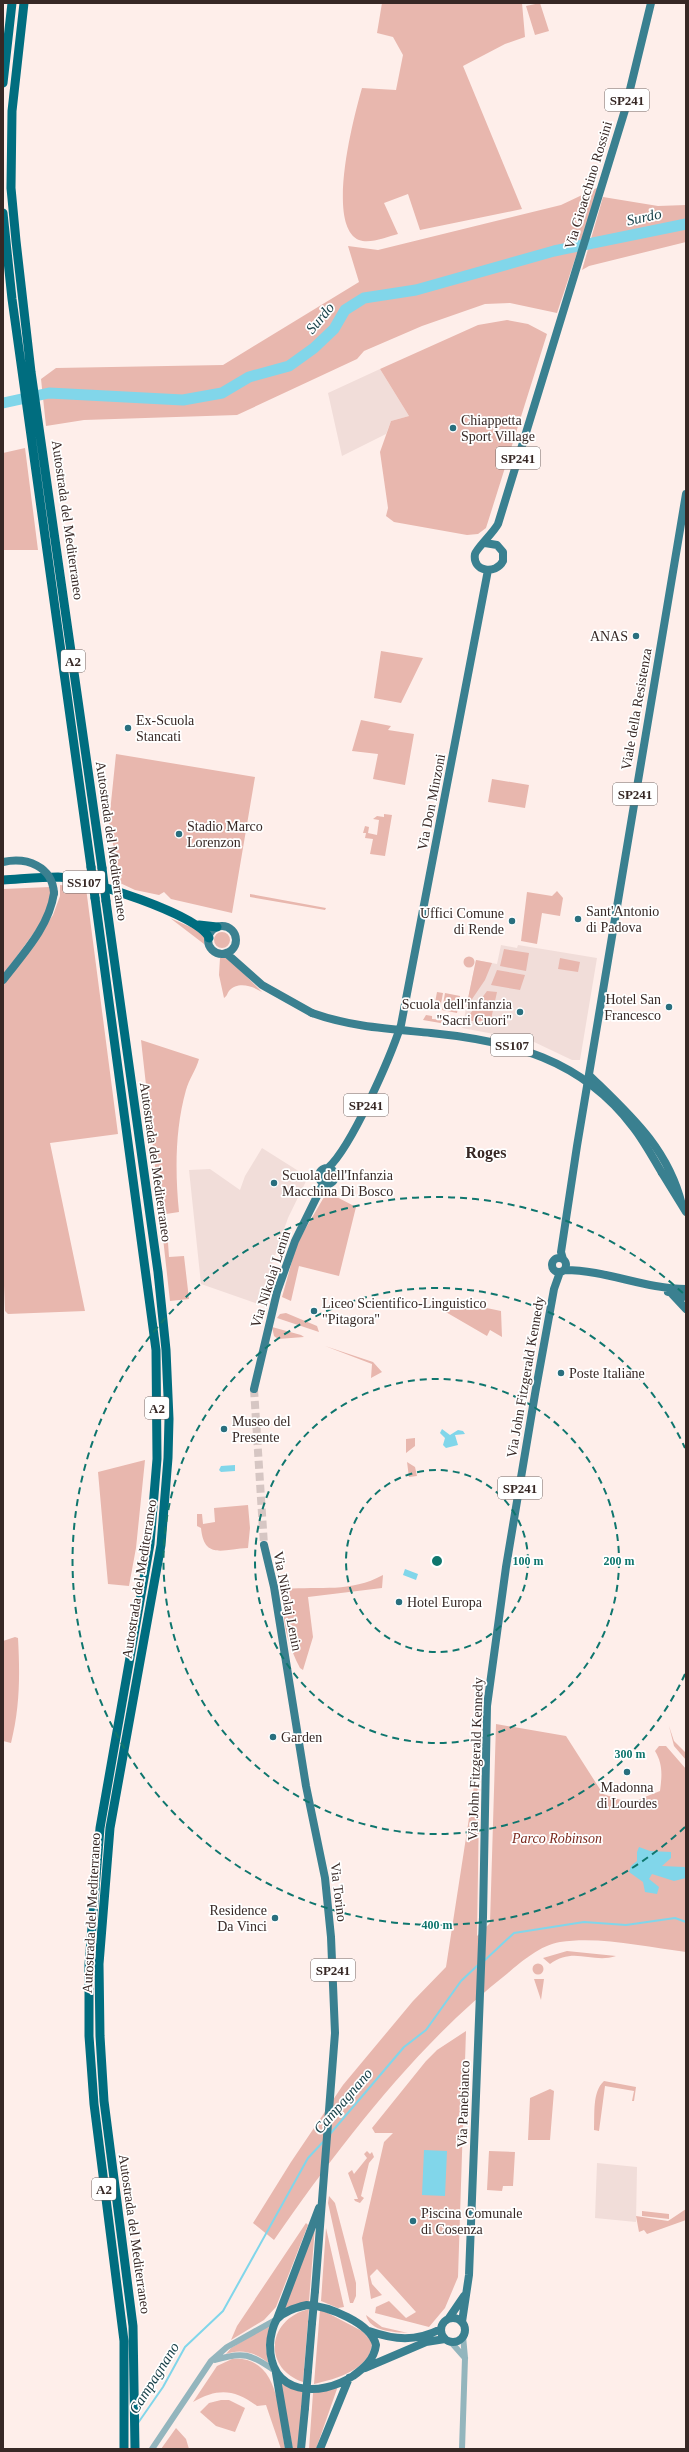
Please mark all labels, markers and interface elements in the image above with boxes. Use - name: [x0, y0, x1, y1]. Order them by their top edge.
- road number: SP241: [605, 89, 649, 111]
- street label: Via Gioacchino Rossini: [562, 119, 615, 251]
- water label: Surdo: [625, 205, 663, 228]
- water label: Surdo: [303, 299, 338, 337]
- place label: Chiappetta Sport Village: [461, 413, 535, 444]
- marker: Chiappetta Sport Village: [448, 423, 458, 433]
- street label: Autostrada del Mediterraneo: [49, 439, 86, 601]
- road number: SP241: [496, 447, 540, 469]
- place label: ANAS: [590, 629, 628, 644]
- marker: ANAS: [631, 631, 641, 641]
- street label: Viale della Resistenza: [618, 646, 655, 771]
- road number: A2: [61, 650, 85, 672]
- place label: Ex-Scuola Stancati: [136, 713, 195, 744]
- marker: Ex-Scuola Stancati: [123, 723, 133, 733]
- street label: Via Don Minzoni: [415, 752, 448, 852]
- street label: Autostrada del Mediterraneo: [93, 760, 130, 922]
- road number: SP241: [613, 783, 657, 805]
- place label: Stadio Marco Lorenzon: [187, 819, 263, 850]
- marker: Stadio Marco Lorenzon: [174, 829, 184, 839]
- road number: SS107: [63, 871, 105, 893]
- place label: Sant'Antonio di Padova: [586, 904, 659, 935]
- place label: Uffici Comune di Rende: [420, 906, 504, 937]
- marker: Sant'Antonio di Padova: [573, 914, 583, 924]
- marker: Uffici Comune di Rende: [507, 916, 517, 926]
- place label: Hotel San Francesco: [604, 992, 661, 1023]
- place label: Scuola dell'infanzia "Sacri Cuori": [402, 997, 513, 1028]
- marker: Hotel San Francesco: [664, 1002, 674, 1012]
- marker: Scuola dell'infanzia "Sacri Cuori": [515, 1007, 525, 1017]
- road number: SS107: [491, 1034, 533, 1056]
- street label: Autostrada del Mediterraneo: [137, 1081, 174, 1243]
- road number: SP241: [344, 1094, 388, 1116]
- district label: Roges: [466, 1144, 506, 1162]
- place label: Scuola dell'Infanzia Macchina Di Bosco: [282, 1168, 394, 1199]
- marker: Scuola dell'Infanzia Macchina Di Bosco: [269, 1178, 279, 1188]
- street label: Via Nikolaj Lenin: [248, 1229, 293, 1330]
- street label: Via John Fitzgerald Kennedy: [504, 1295, 547, 1459]
- place label: Liceo Scientifico-Linguistico "Pitagora": [322, 1296, 486, 1327]
- marker: Liceo Scientifico-Linguistico "Pitagora": [309, 1306, 319, 1316]
- place label: Poste Italiane: [569, 1366, 645, 1381]
- marker: Poste Italiane: [556, 1368, 566, 1378]
- road number: A2: [145, 1397, 169, 1419]
- place label: Museo del Presente: [232, 1414, 291, 1445]
- marker: Museo del Presente: [219, 1424, 229, 1434]
- road number: SP241: [498, 1477, 542, 1499]
- street label: Autostrada del Mediterraneo: [119, 1498, 159, 1660]
- street label: Via Nikolaj Lenin: [271, 1550, 305, 1652]
- centre of rings: [430, 1554, 444, 1568]
- text: 100 m: [513, 1554, 544, 1568]
- text: 200 m: [604, 1554, 635, 1568]
- place label: Hotel Europa: [407, 1595, 483, 1610]
- marker: Hotel Europa: [394, 1597, 404, 1607]
- street label: Via John Fitzgerald Kennedy: [465, 1677, 486, 1841]
- place label: Garden: [281, 1730, 322, 1745]
- marker: Garden: [268, 1732, 278, 1742]
- text: 300 m: [615, 1747, 646, 1761]
- marker: Madonna di Lourdes: [622, 1767, 632, 1777]
- place label: Madonna di Lourdes: [597, 1780, 657, 1811]
- park label: Parco Robinson: [511, 1831, 602, 1846]
- street label: Autostrada del Mediterraneo: [80, 1832, 103, 1994]
- street label: Via Torino: [327, 1861, 350, 1923]
- place label: Residence Da Vinci: [209, 1903, 267, 1934]
- marker: Residence Da Vinci: [270, 1913, 280, 1923]
- text: 400 m: [422, 1918, 453, 1932]
- road number: SP241: [311, 1959, 355, 1981]
- street label: Via Panebianco: [454, 2060, 473, 2148]
- water label: Campagnano: [310, 2065, 376, 2137]
- street label: Autostrada del Mediterraneo: [116, 2153, 153, 2315]
- road number: A2: [92, 2178, 116, 2200]
- place label: Piscina Comunale di Cosenza: [421, 2206, 523, 2237]
- marker: Piscina Comunale di Cosenza: [408, 2216, 418, 2226]
- water label: Campagnano: [126, 2339, 182, 2417]

